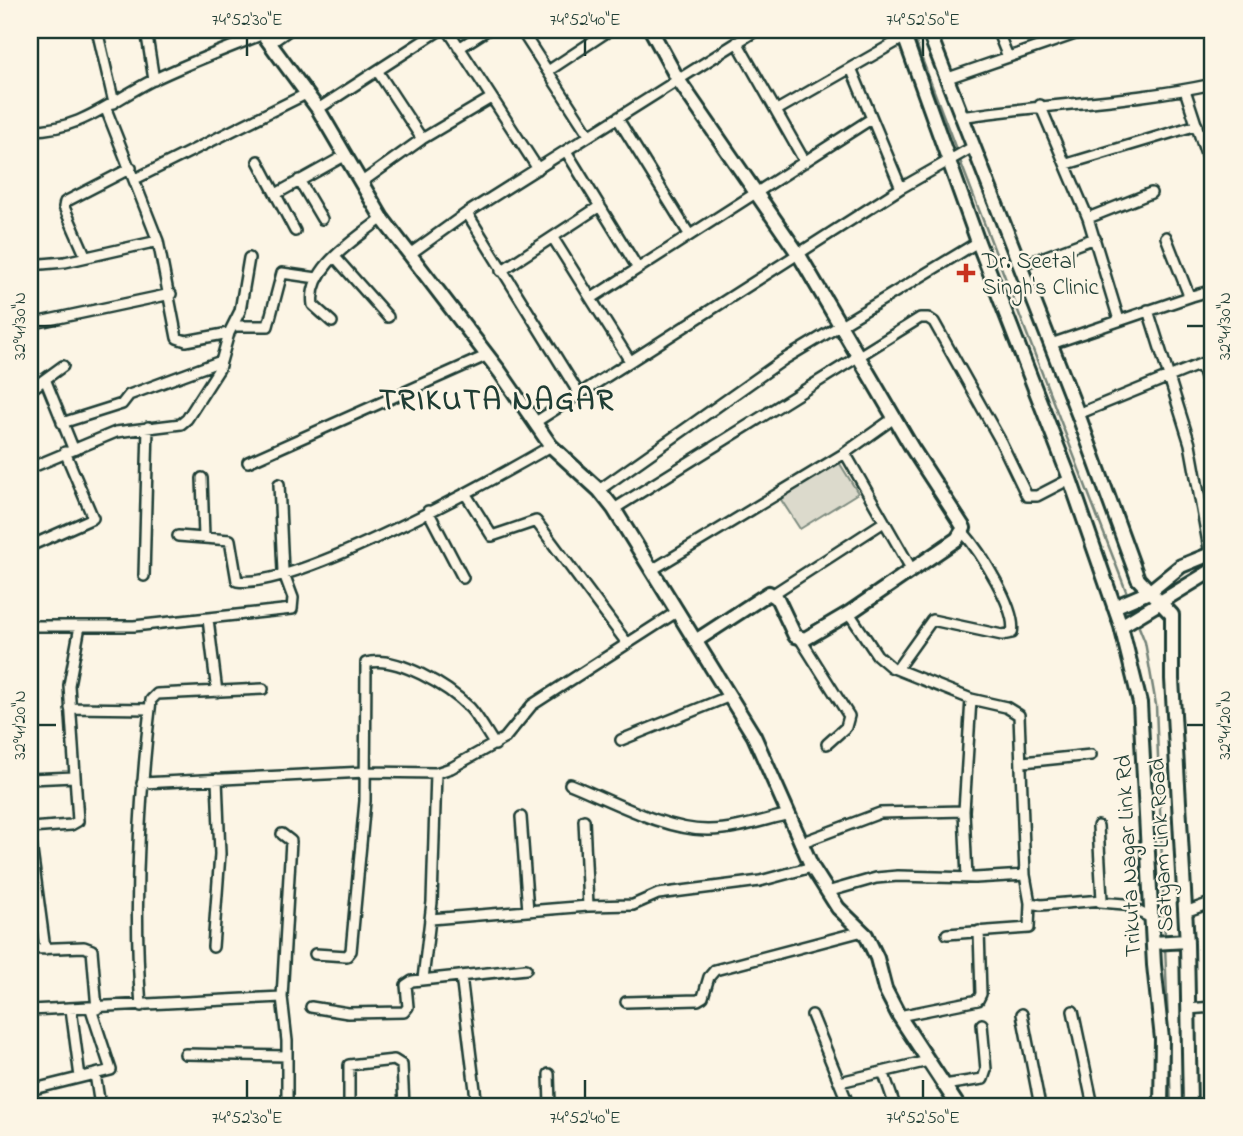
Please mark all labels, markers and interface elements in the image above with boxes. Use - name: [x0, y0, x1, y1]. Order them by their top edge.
- text: 74°52'30"E: [211, 8, 283, 34]
- text: 74°52'40"E: [549, 8, 621, 34]
- text: 74°52'50"E: [886, 8, 960, 34]
- place label: Dr. Seetal Singh's Clinic: [981, 246, 1100, 306]
- marker: Dr. Seetal Singh's Clinic: [956, 263, 976, 283]
- text: 32°41'30"N: [8, 292, 34, 360]
- text: 32°41'30"N: [1213, 292, 1239, 360]
- district label: TRIKUTA NAGAR: [379, 380, 615, 424]
- text: 32°41'20"N: [8, 690, 34, 760]
- text: 32°41'20"N: [1213, 690, 1239, 760]
- street label: Trikuta Nagar Link Rd: [1108, 754, 1152, 958]
- street label: Satyam Link Road: [1141, 757, 1186, 932]
- text: 74°52'30"E: [211, 1106, 283, 1132]
- text: 74°52'40"E: [549, 1106, 621, 1132]
- text: 74°52'50"E: [886, 1106, 960, 1132]

